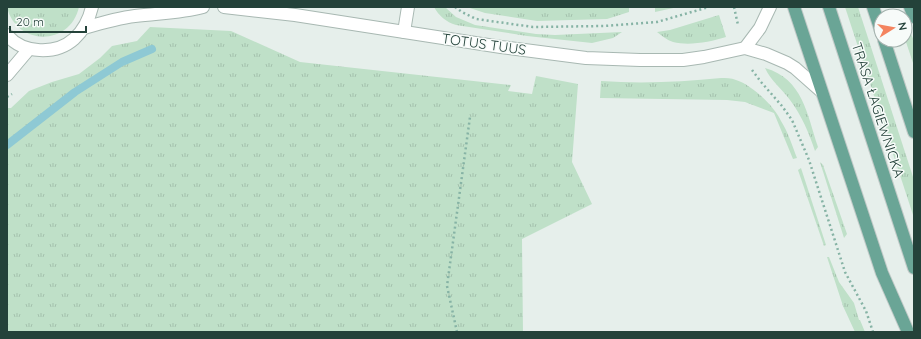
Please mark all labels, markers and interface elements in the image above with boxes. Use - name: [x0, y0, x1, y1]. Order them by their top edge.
- scale bar: [10, 8, 86, 34]
- north arrow: [873, 8, 913, 48]
- text: 20 m: [16, 14, 44, 29]
- text: N: [895, 21, 910, 31]
- street label: TOTUS TUUS: [441, 29, 527, 59]
- street label: TRASA ŁAGIEWNICKA: [848, 40, 908, 180]

